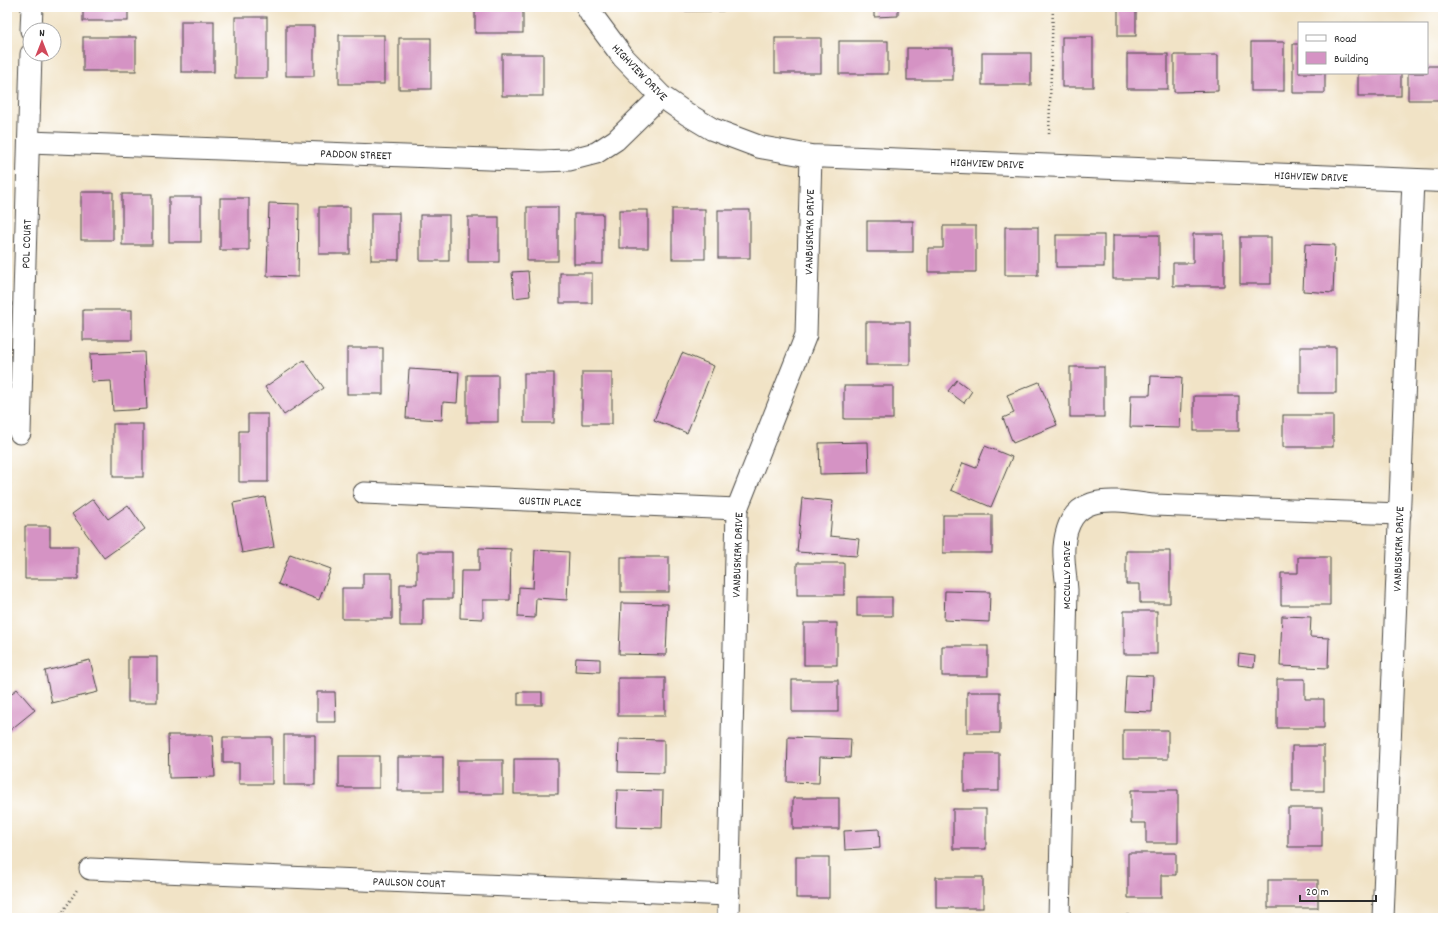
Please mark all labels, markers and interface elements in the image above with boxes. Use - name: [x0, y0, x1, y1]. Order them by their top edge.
- north arrow: [22, 22, 62, 62]
- legend: [1298, 22, 1428, 74]
- text: N: [39, 26, 45, 42]
- text: Road: [1334, 31, 1356, 48]
- street label: HIGHVIEW DRIVE: [607, 41, 671, 106]
- text: Building: [1334, 51, 1369, 68]
- street label: PADDON STREET: [320, 146, 392, 165]
- street label: HIGHVIEW DRIVE: [950, 155, 1025, 174]
- street label: HIGHVIEW DRIVE: [1274, 168, 1349, 187]
- street label: VANBUSKIRK DRIVE: [801, 189, 820, 275]
- street label: POL COURT: [18, 219, 37, 269]
- street label: GUSTIN PLACE: [518, 493, 582, 512]
- street label: VANBUSKIRK DRIVE: [1390, 506, 1410, 592]
- street label: VANBUSKIRK DRIVE: [729, 512, 749, 598]
- street label: MCCULLY DRIVE: [1059, 540, 1076, 609]
- street label: PAULSON COURT: [372, 874, 446, 893]
- scale bar: [1300, 877, 1376, 903]
- text: 20 m: [1306, 884, 1329, 901]

